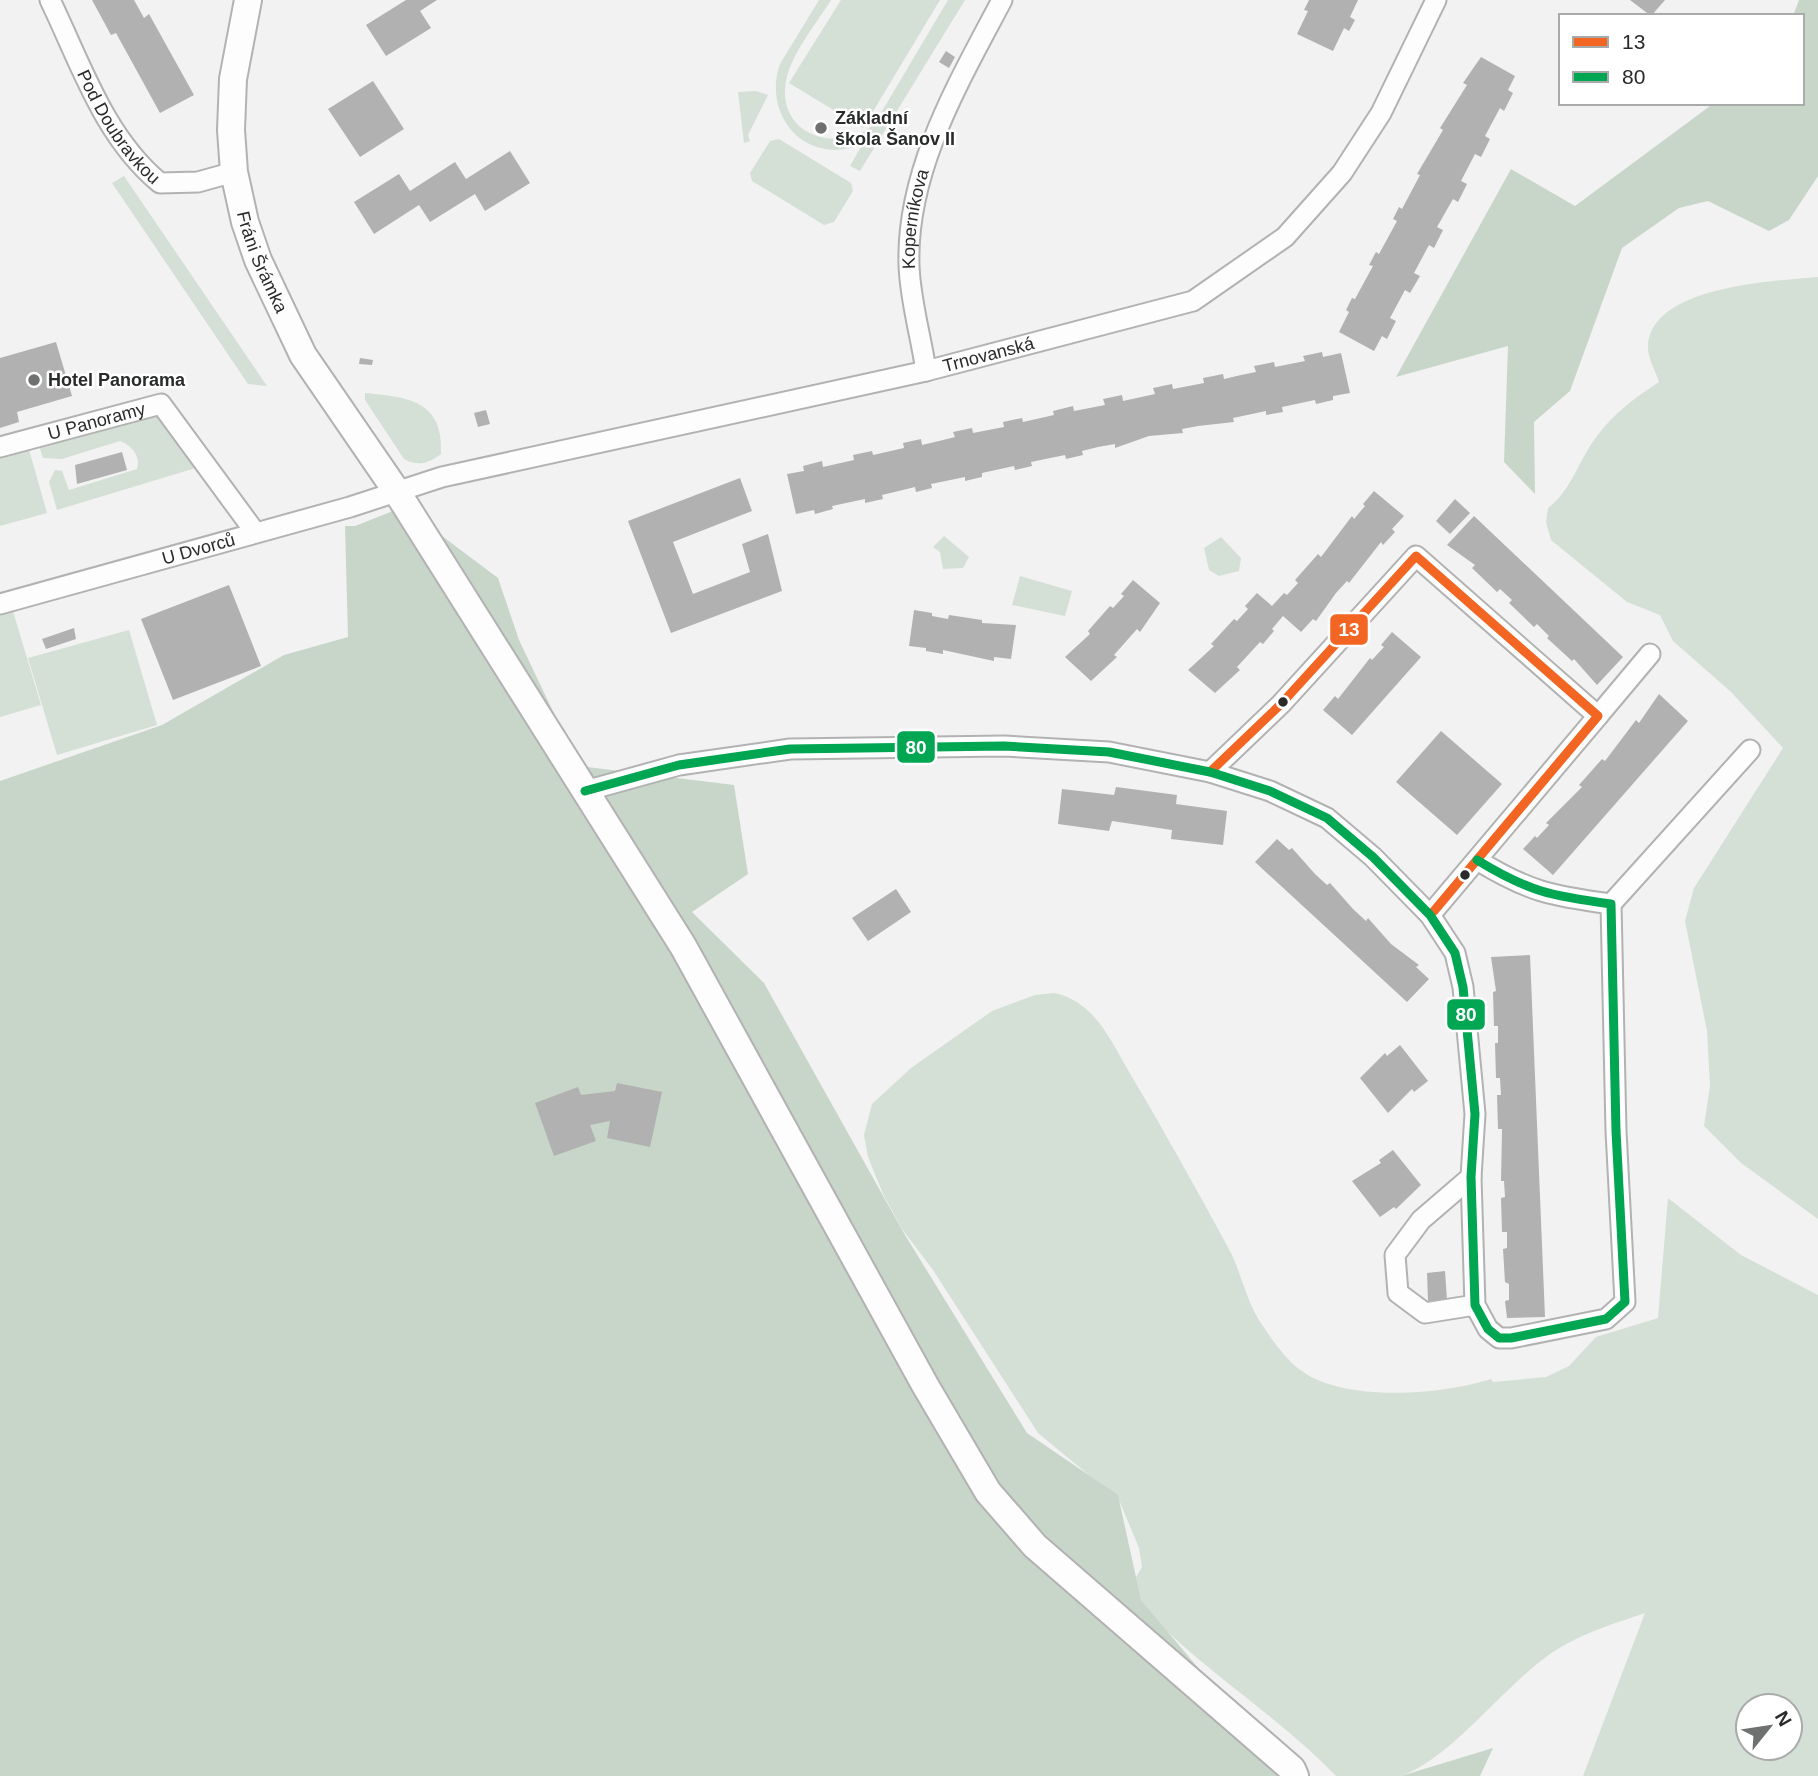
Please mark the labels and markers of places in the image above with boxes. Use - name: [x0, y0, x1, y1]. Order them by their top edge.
- place label: Základní škola Šanov II: [835, 108, 955, 149]
- marker: Základní škola Šanov II: [813, 120, 829, 136]
- place label: Hotel Panorama: [48, 370, 186, 390]
- marker: Hotel Panorama: [26, 372, 42, 388]
- unlabelled marker: [1276, 695, 1290, 709]
- unlabelled marker: [1458, 868, 1472, 882]

